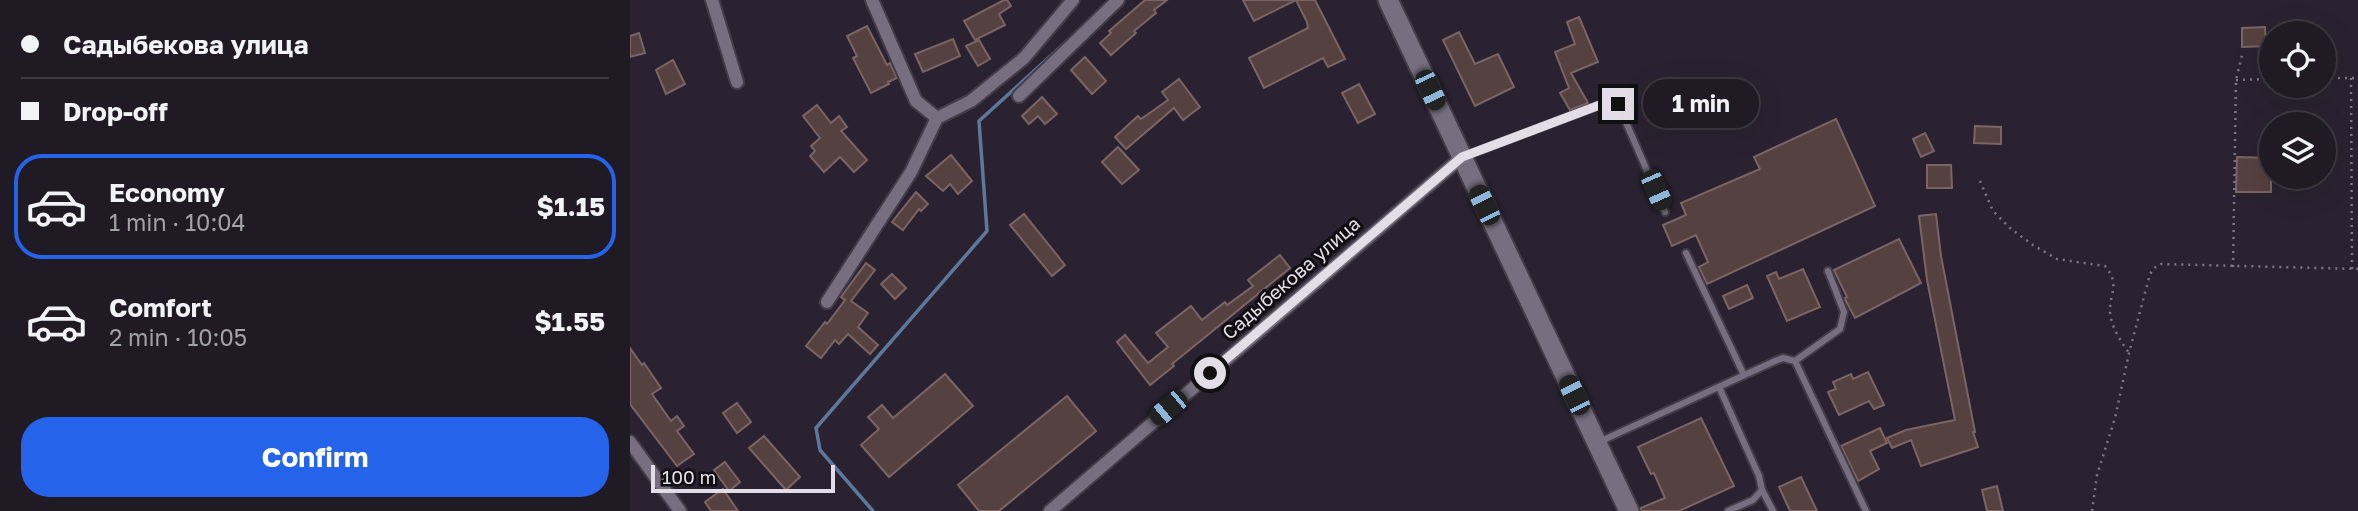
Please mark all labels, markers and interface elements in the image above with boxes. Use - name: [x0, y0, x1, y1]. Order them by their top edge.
- map controls: [2259, 21, 2336, 189]
- button: locate: [2259, 21, 2336, 98]
- text: Садыбекова улица: [63, 29, 309, 60]
- car: [1412, 67, 1449, 113]
- callout: 1 min: [1642, 80, 1758, 128]
- route end: [1602, 88, 1634, 120]
- text: 1 min: [1672, 89, 1730, 117]
- text: Drop-off: [63, 96, 168, 127]
- button: layers: [2259, 112, 2336, 189]
- car: [1638, 167, 1675, 213]
- icon: car: [25, 175, 88, 238]
- text: Economy: [109, 177, 225, 208]
- car: [1466, 182, 1503, 228]
- text: $1.15: [537, 191, 605, 222]
- text: 1 min · 10:04: [109, 208, 246, 236]
- street label: Садыбекова улица: [1217, 211, 1364, 344]
- icon: car: [25, 290, 88, 353]
- text: Comfort: [109, 292, 212, 323]
- text: $1.55: [534, 306, 605, 337]
- text: 2 min · 10:05: [109, 323, 247, 351]
- route start: [1194, 357, 1226, 389]
- car: [1556, 372, 1593, 418]
- car: [1146, 386, 1191, 430]
- button: Confirm: [21, 417, 609, 497]
- scale bar: [651, 462, 835, 494]
- text: 100 m: [662, 465, 716, 488]

